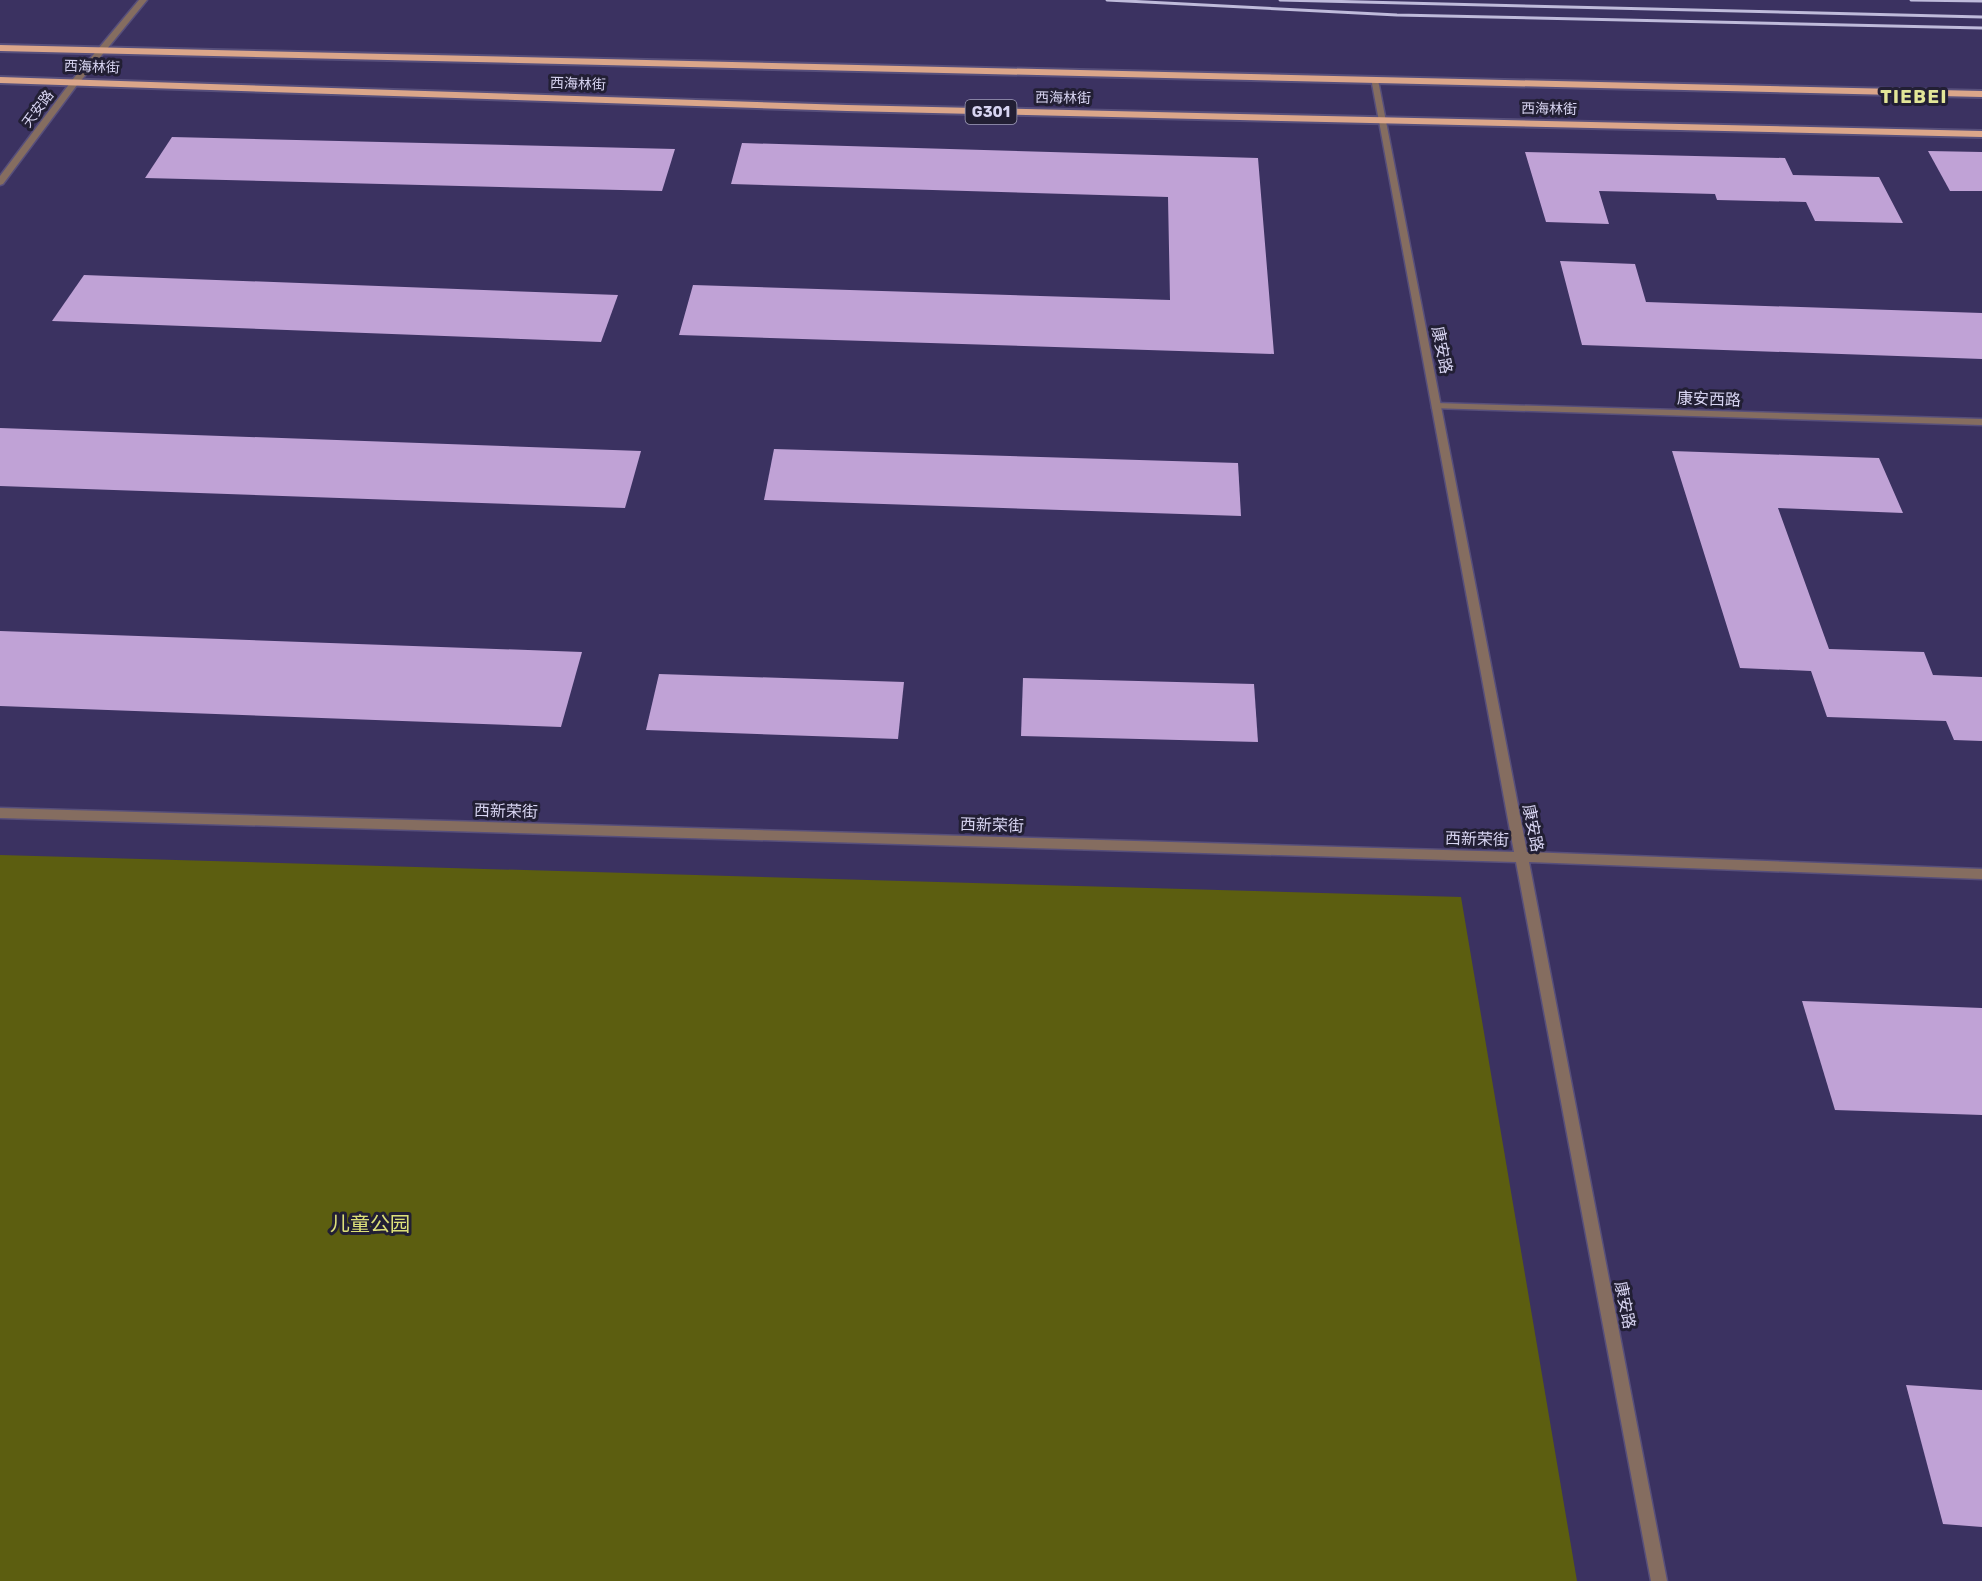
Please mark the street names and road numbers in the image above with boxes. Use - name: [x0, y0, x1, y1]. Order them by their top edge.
- street label: 西海林街: [64, 58, 120, 76]
- street label: 西海林街: [550, 75, 606, 93]
- street label: 天安路: [19, 87, 57, 131]
- street label: 西海林街: [1035, 89, 1091, 107]
- road number: G301: [966, 100, 1016, 124]
- street label: 西海林街: [1521, 100, 1577, 118]
- street label: 康安路: [1428, 325, 1456, 375]
- street label: 康安西路: [1677, 388, 1741, 410]
- street label: 西新荣街: [474, 800, 538, 822]
- street label: 康安路: [1519, 803, 1547, 853]
- street label: 西新荣街: [960, 814, 1024, 836]
- street label: 西新荣街: [1445, 828, 1509, 850]
- street label: 康安路: [1611, 1280, 1639, 1330]

